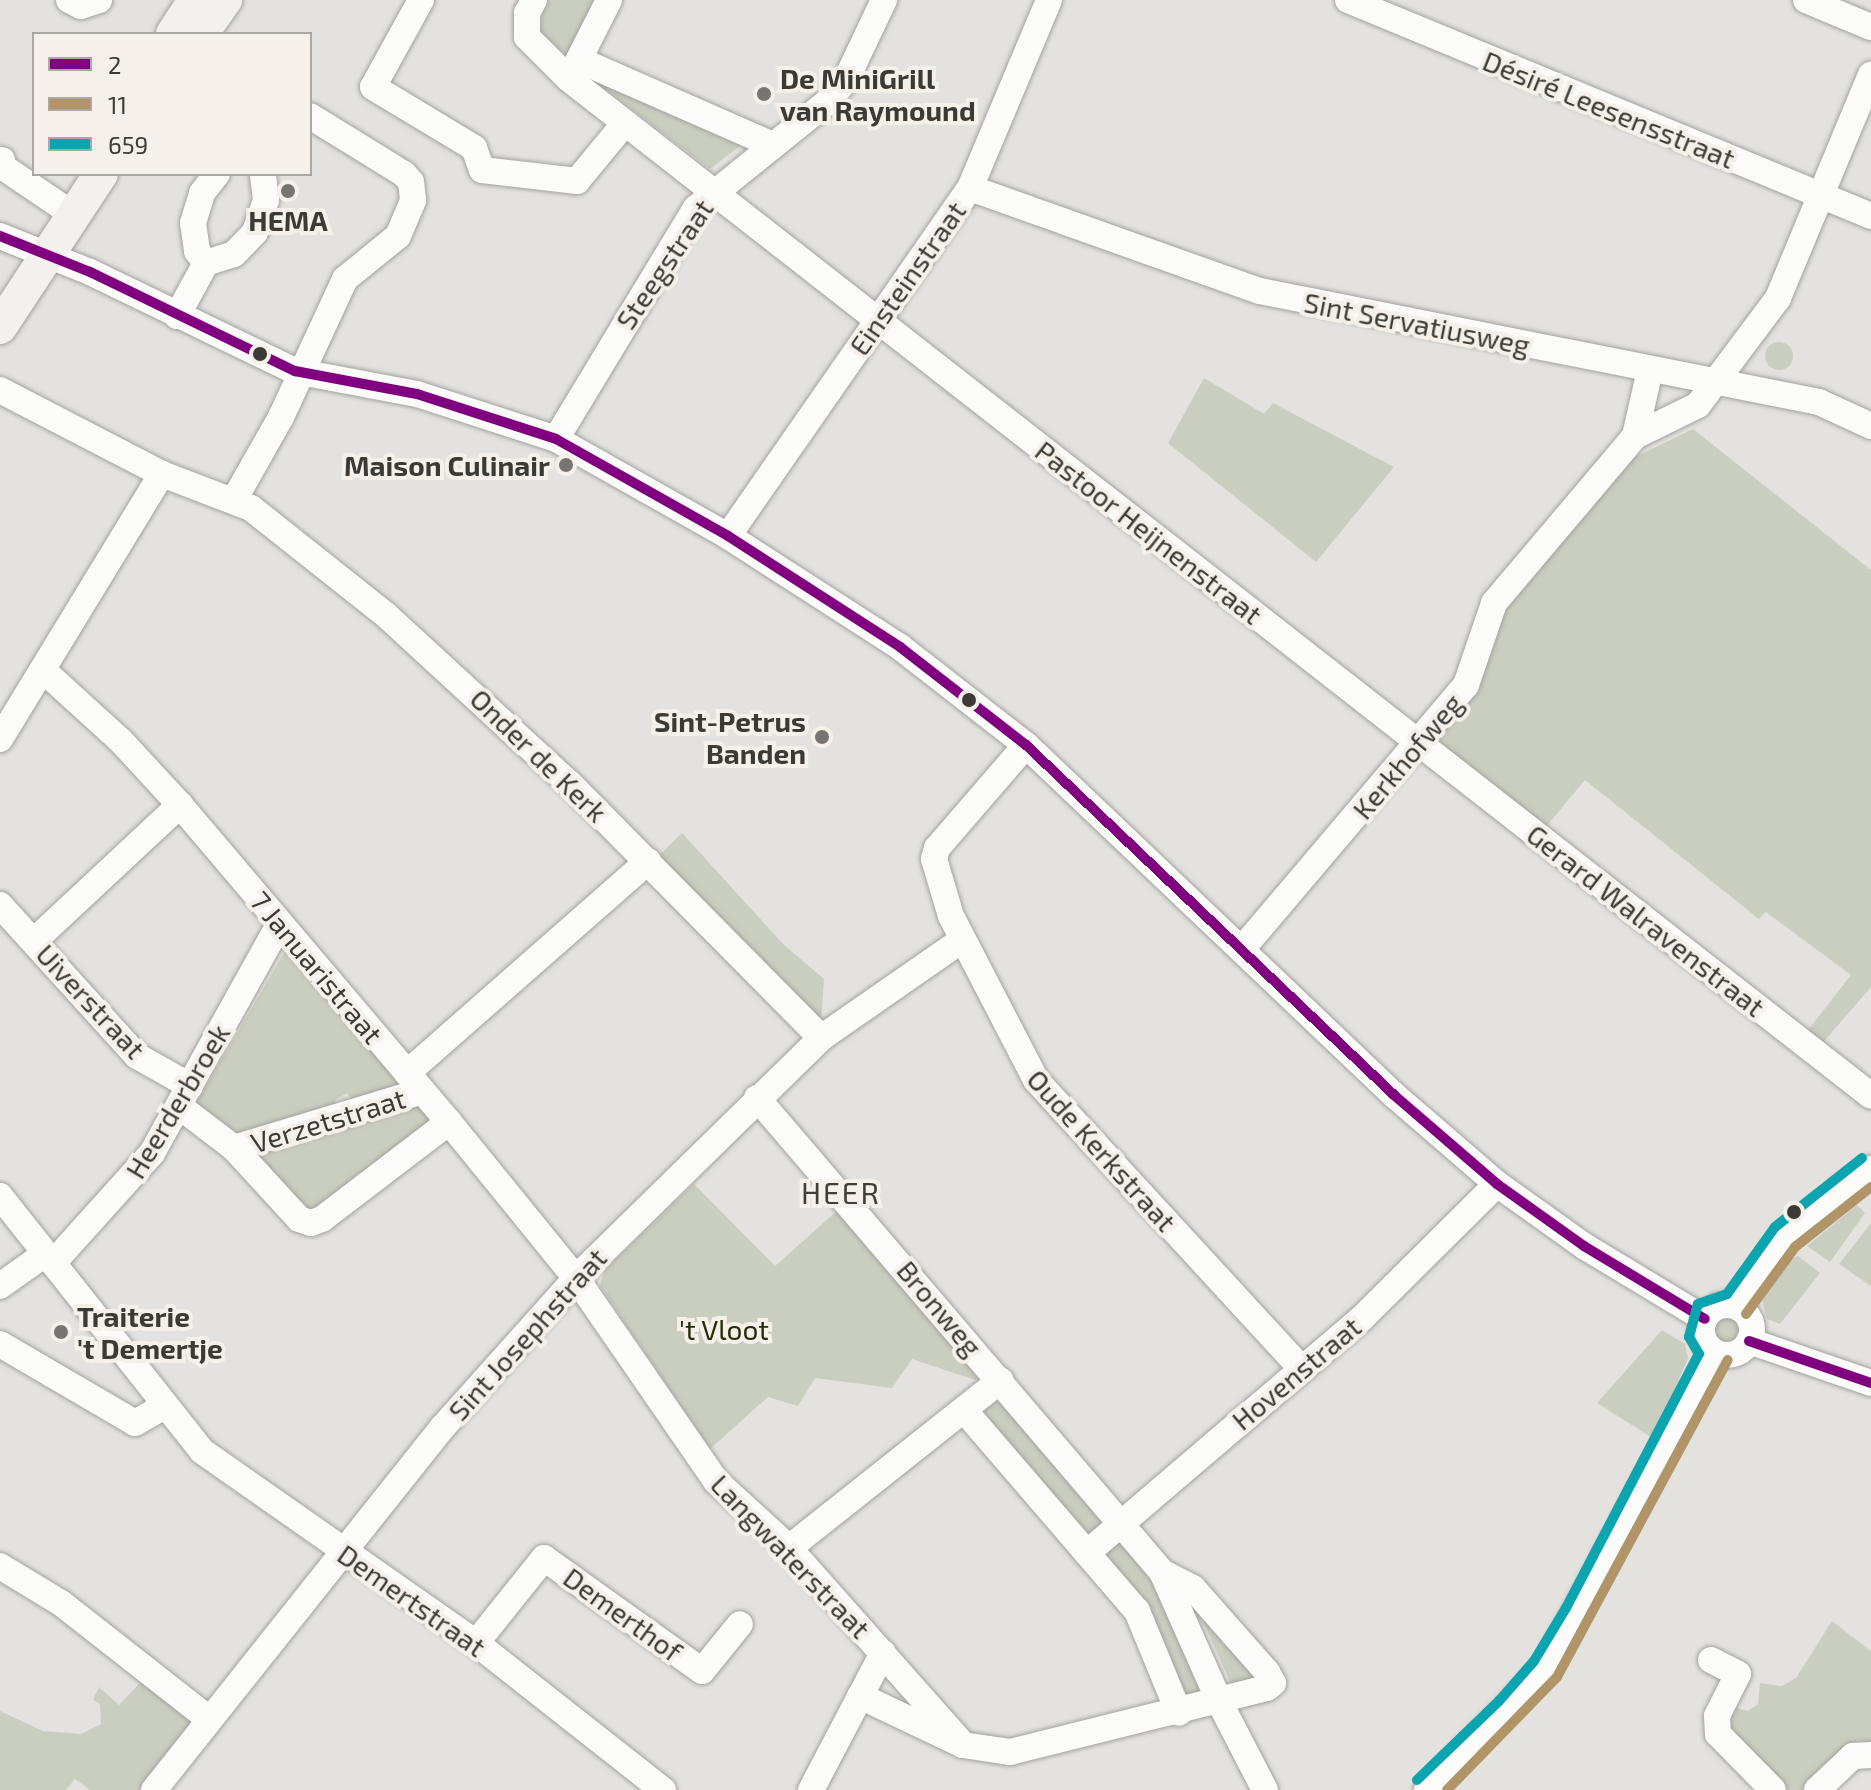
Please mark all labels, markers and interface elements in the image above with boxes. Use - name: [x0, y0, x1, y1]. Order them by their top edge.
- legend: [32, 32, 312, 176]
- street label: Désiré Leesensstraat: [1478, 43, 1740, 175]
- text: 2: [108, 50, 122, 79]
- place label: De MiniGrill van Raymound: [780, 61, 976, 127]
- marker: De MiniGrill van Raymound: [755, 85, 773, 103]
- text: 11: [108, 90, 127, 119]
- text: 659: [108, 130, 148, 159]
- marker: HEMA: [279, 182, 297, 200]
- street label: Steegstraat: [608, 193, 720, 335]
- street label: Einsteinstraat: [842, 195, 972, 361]
- place label: HEMA: [248, 203, 328, 237]
- street label: Sint Servatiusweg: [1301, 285, 1533, 361]
- unlabelled marker: [252, 346, 268, 362]
- street label: Pastoor Heijnenstraat: [1029, 433, 1269, 631]
- place label: Maison Culinair: [344, 448, 550, 482]
- marker: Maison Culinair: [557, 456, 575, 474]
- street label: Onder de Kerk: [463, 681, 615, 829]
- street label: Kerkhofweg: [1345, 687, 1469, 825]
- unlabelled marker: [961, 692, 977, 708]
- place label: Sint-Petrus Banden: [654, 704, 806, 770]
- marker: Sint-Petrus Banden: [813, 728, 831, 746]
- street label: Gerard Walravenstraat: [1520, 817, 1772, 1023]
- street label: 7 Januaristraat: [243, 884, 391, 1050]
- street label: Uiverstraat: [30, 937, 152, 1065]
- street label: Heerderbroek: [118, 1018, 236, 1184]
- street label: Oude Kerkstraat: [1021, 1062, 1183, 1238]
- street label: Verzetstraat: [247, 1081, 409, 1159]
- district label: HEER: [801, 1174, 881, 1210]
- unlabelled marker: [1786, 1204, 1802, 1220]
- street label: Sint Josephstraat: [441, 1241, 613, 1427]
- street label: Bronweg: [890, 1254, 990, 1362]
- place label: Traiterie 't Demertje: [77, 1299, 223, 1365]
- street label: Hovenstraat: [1225, 1309, 1367, 1437]
- park label: 't Vloot: [679, 1312, 769, 1346]
- marker: Traiterie 't Demertje: [52, 1323, 70, 1341]
- street label: Langwaterstraat: [704, 1467, 878, 1645]
- street label: Demertstraat: [332, 1537, 492, 1663]
- street label: Demerthof: [557, 1560, 689, 1668]

